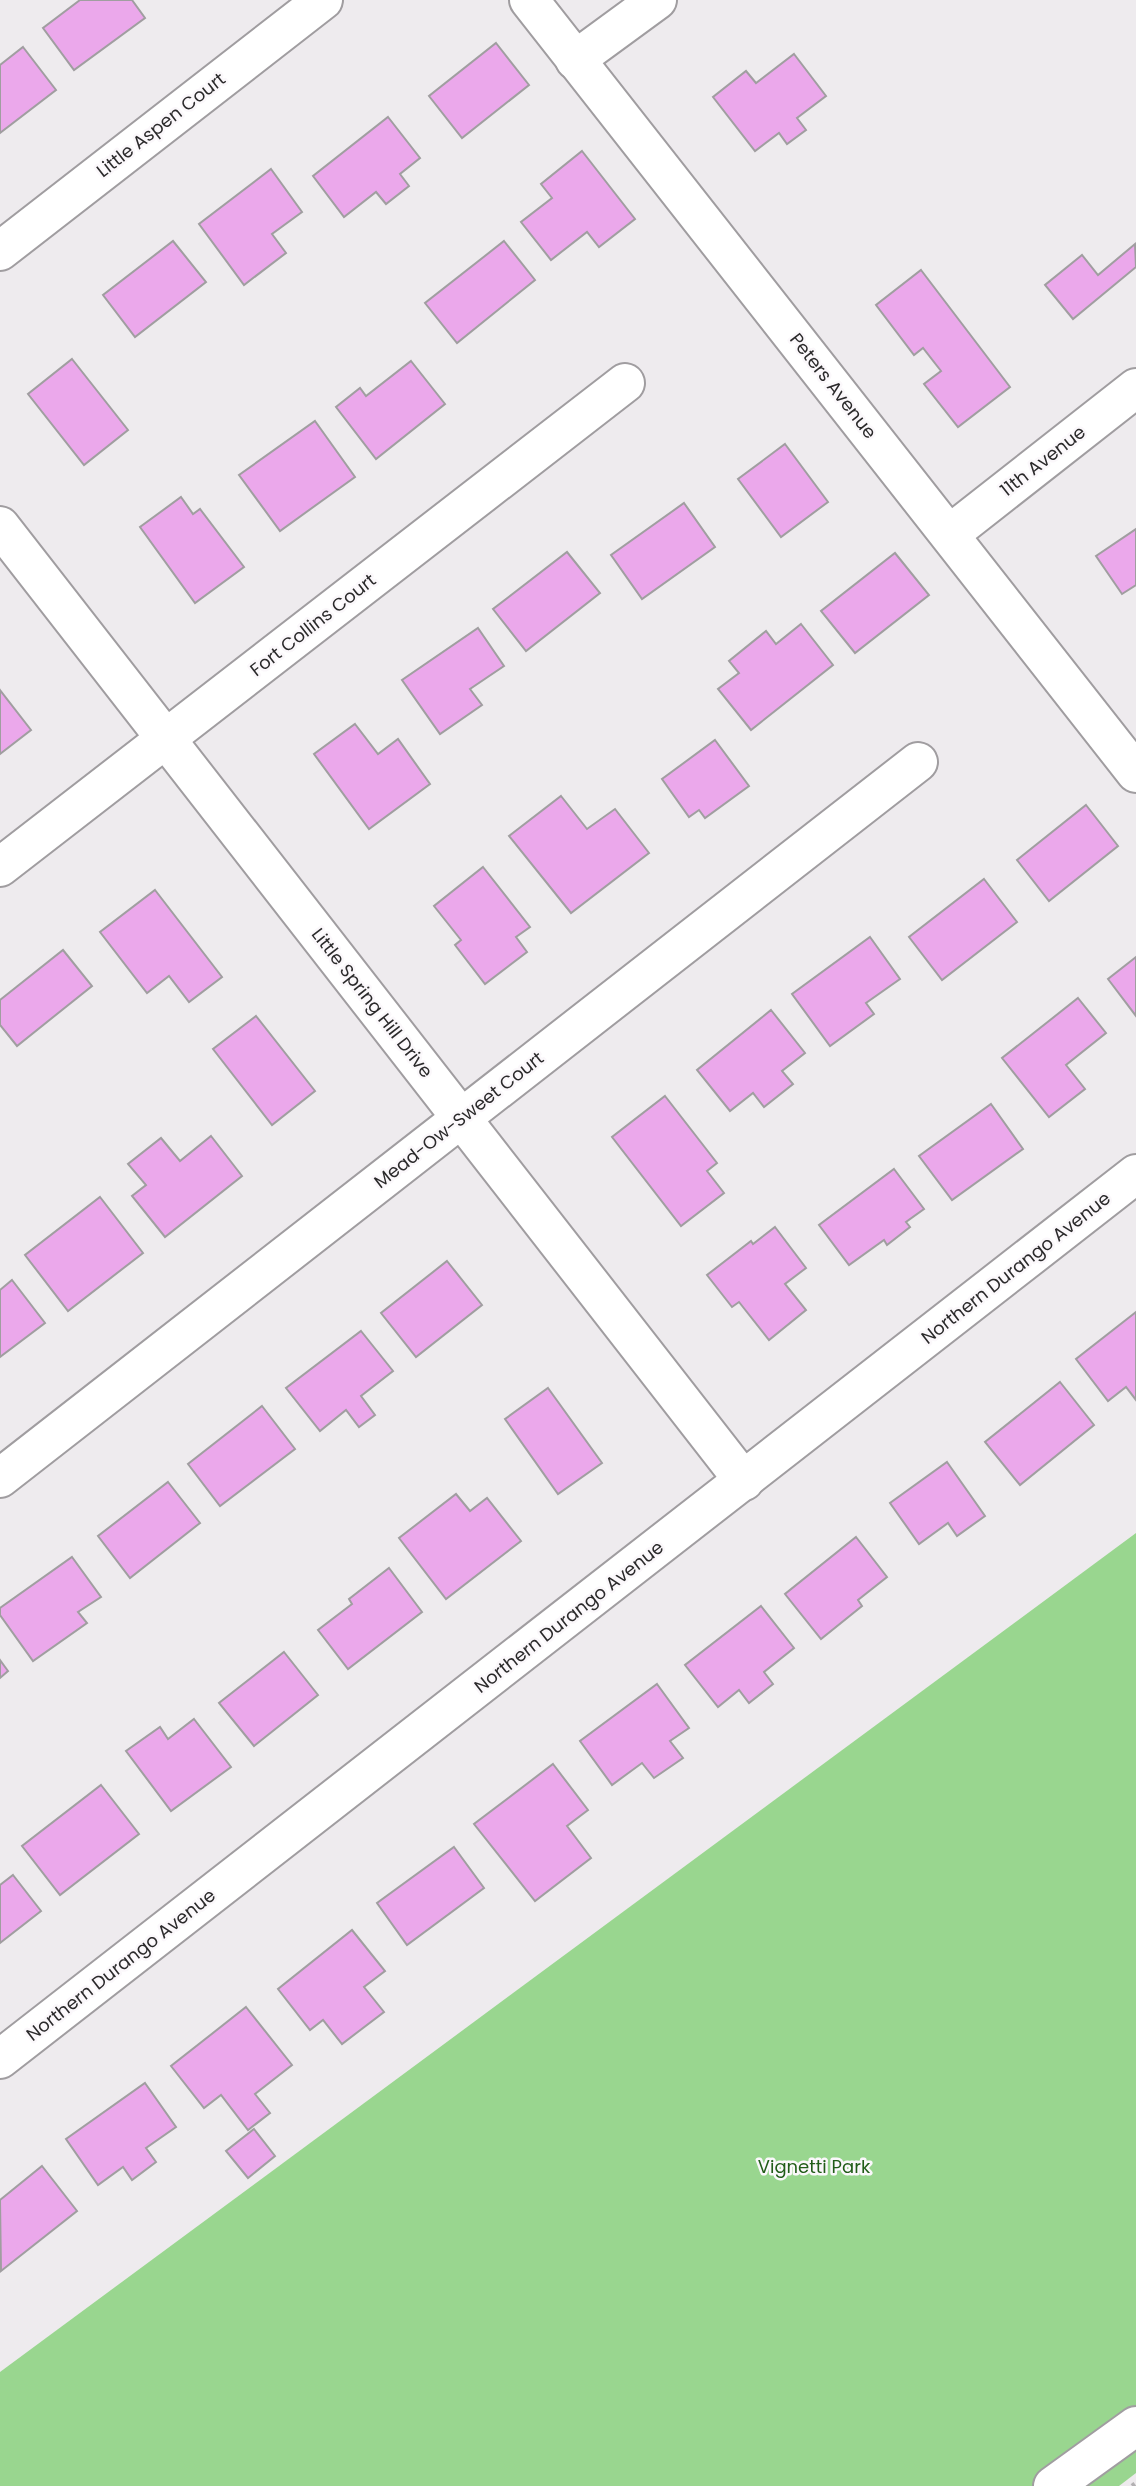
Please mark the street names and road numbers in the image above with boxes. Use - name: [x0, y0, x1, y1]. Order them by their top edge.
- street label: Little Aspen Court: [91, 66, 230, 183]
- street label: Peters Avenue: [784, 328, 883, 444]
- street label: 11th Avenue: [995, 419, 1091, 502]
- street label: Fort Collins Court: [245, 568, 381, 682]
- street label: Little Spring Hill Drive: [306, 923, 439, 1083]
- street label: Mead-Ow-Sweet Court: [369, 1045, 549, 1194]
- street label: Northern Durango Avenue: [916, 1186, 1116, 1349]
- street label: Northern Durango Avenue: [469, 1535, 669, 1698]
- street label: Northern Durango Avenue: [21, 1883, 221, 2046]

